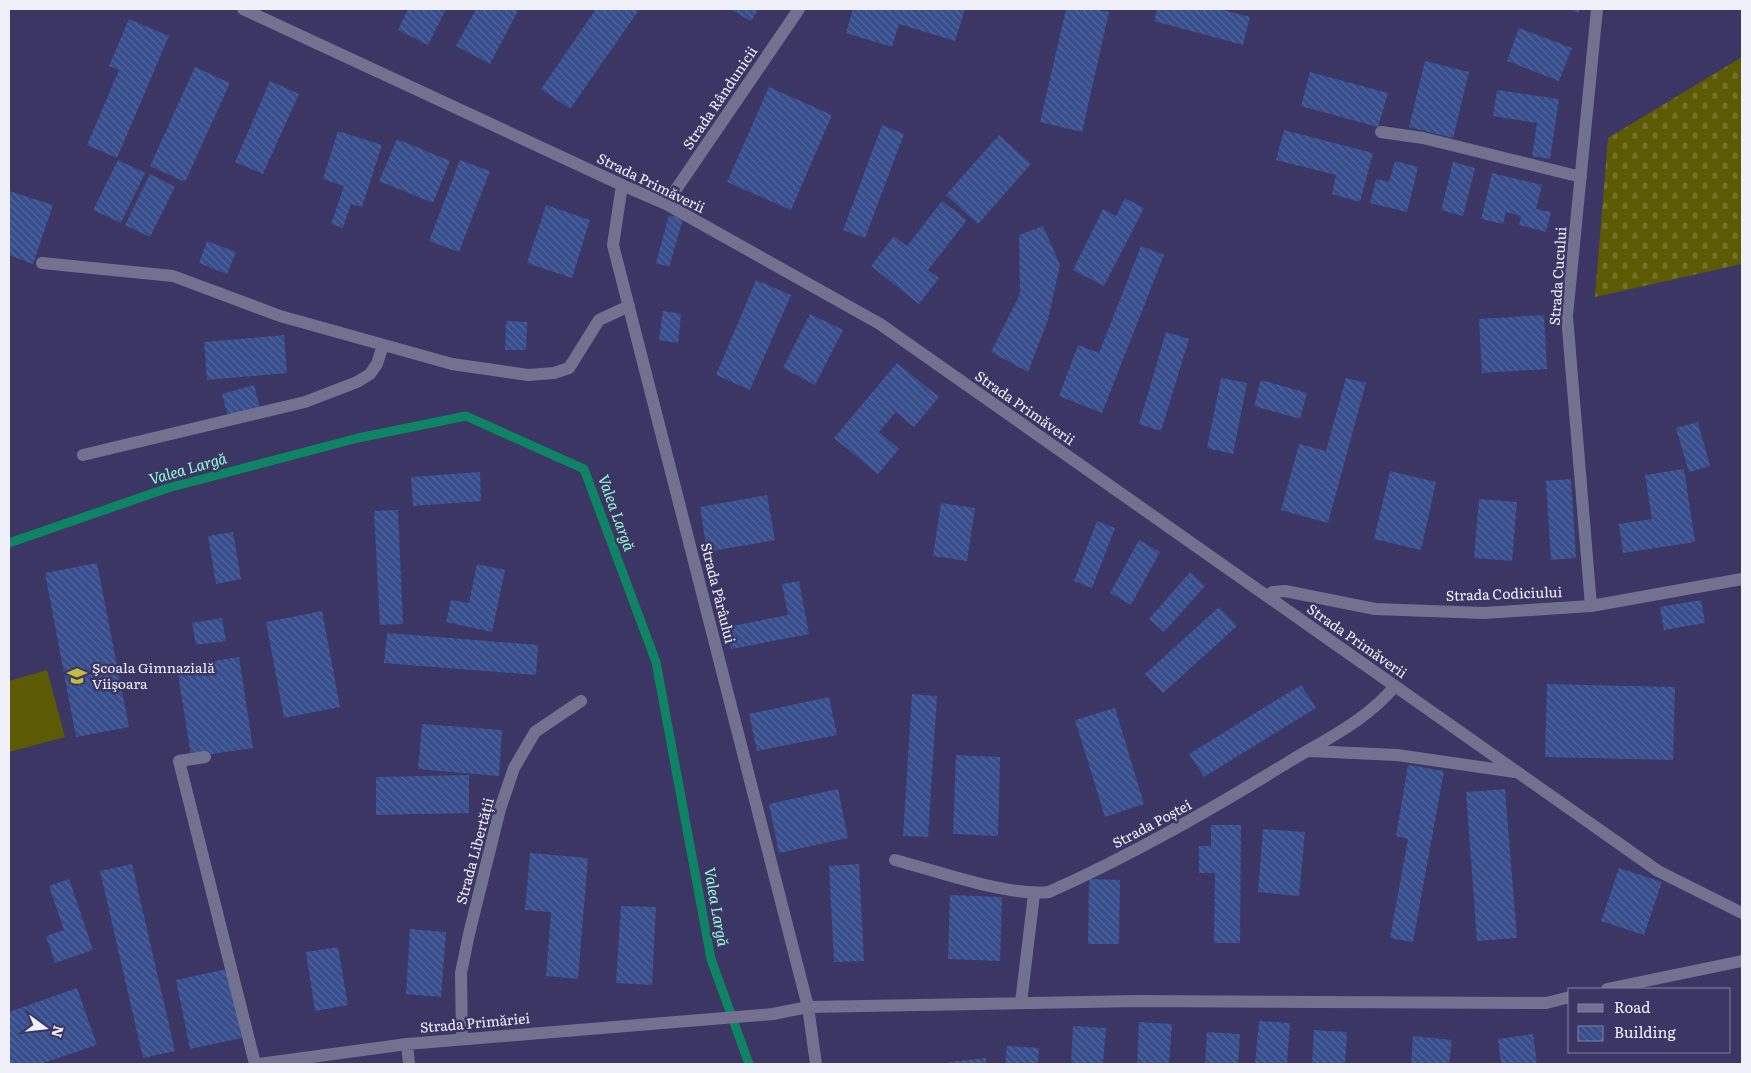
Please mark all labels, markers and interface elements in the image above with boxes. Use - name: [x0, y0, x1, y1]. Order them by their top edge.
- street label: Strada Rândunicii: [677, 42, 761, 153]
- street label: Strada Primăverii: [594, 147, 709, 217]
- street label: Strada Cucului: [1544, 226, 1570, 326]
- street label: Strada Primăverii: [972, 365, 1080, 449]
- water label: Valea Largă: [146, 445, 230, 490]
- water label: Valea Largă: [593, 471, 642, 554]
- street label: Strada Pârâului: [697, 540, 741, 646]
- street label: Strada Codiciului: [1445, 581, 1563, 605]
- street label: Strada Primăverii: [1304, 598, 1412, 682]
- place label: Şcoala Gimnazială Viişoara: [92, 657, 215, 693]
- school or university icon: Şcoala Gimnazială Viişoara: [66, 665, 88, 687]
- street label: Strada Poștei: [1109, 794, 1195, 852]
- street label: Strada Libertății: [450, 795, 498, 906]
- water label: Valea Largă: [699, 865, 736, 949]
- legend: [1568, 988, 1731, 1053]
- text: Road: [1614, 995, 1650, 1018]
- north arrow: [20, 1003, 70, 1053]
- street label: Strada Primăriei: [419, 1007, 531, 1037]
- text: Building: [1614, 1020, 1676, 1043]
- text: N: [47, 1023, 70, 1040]

